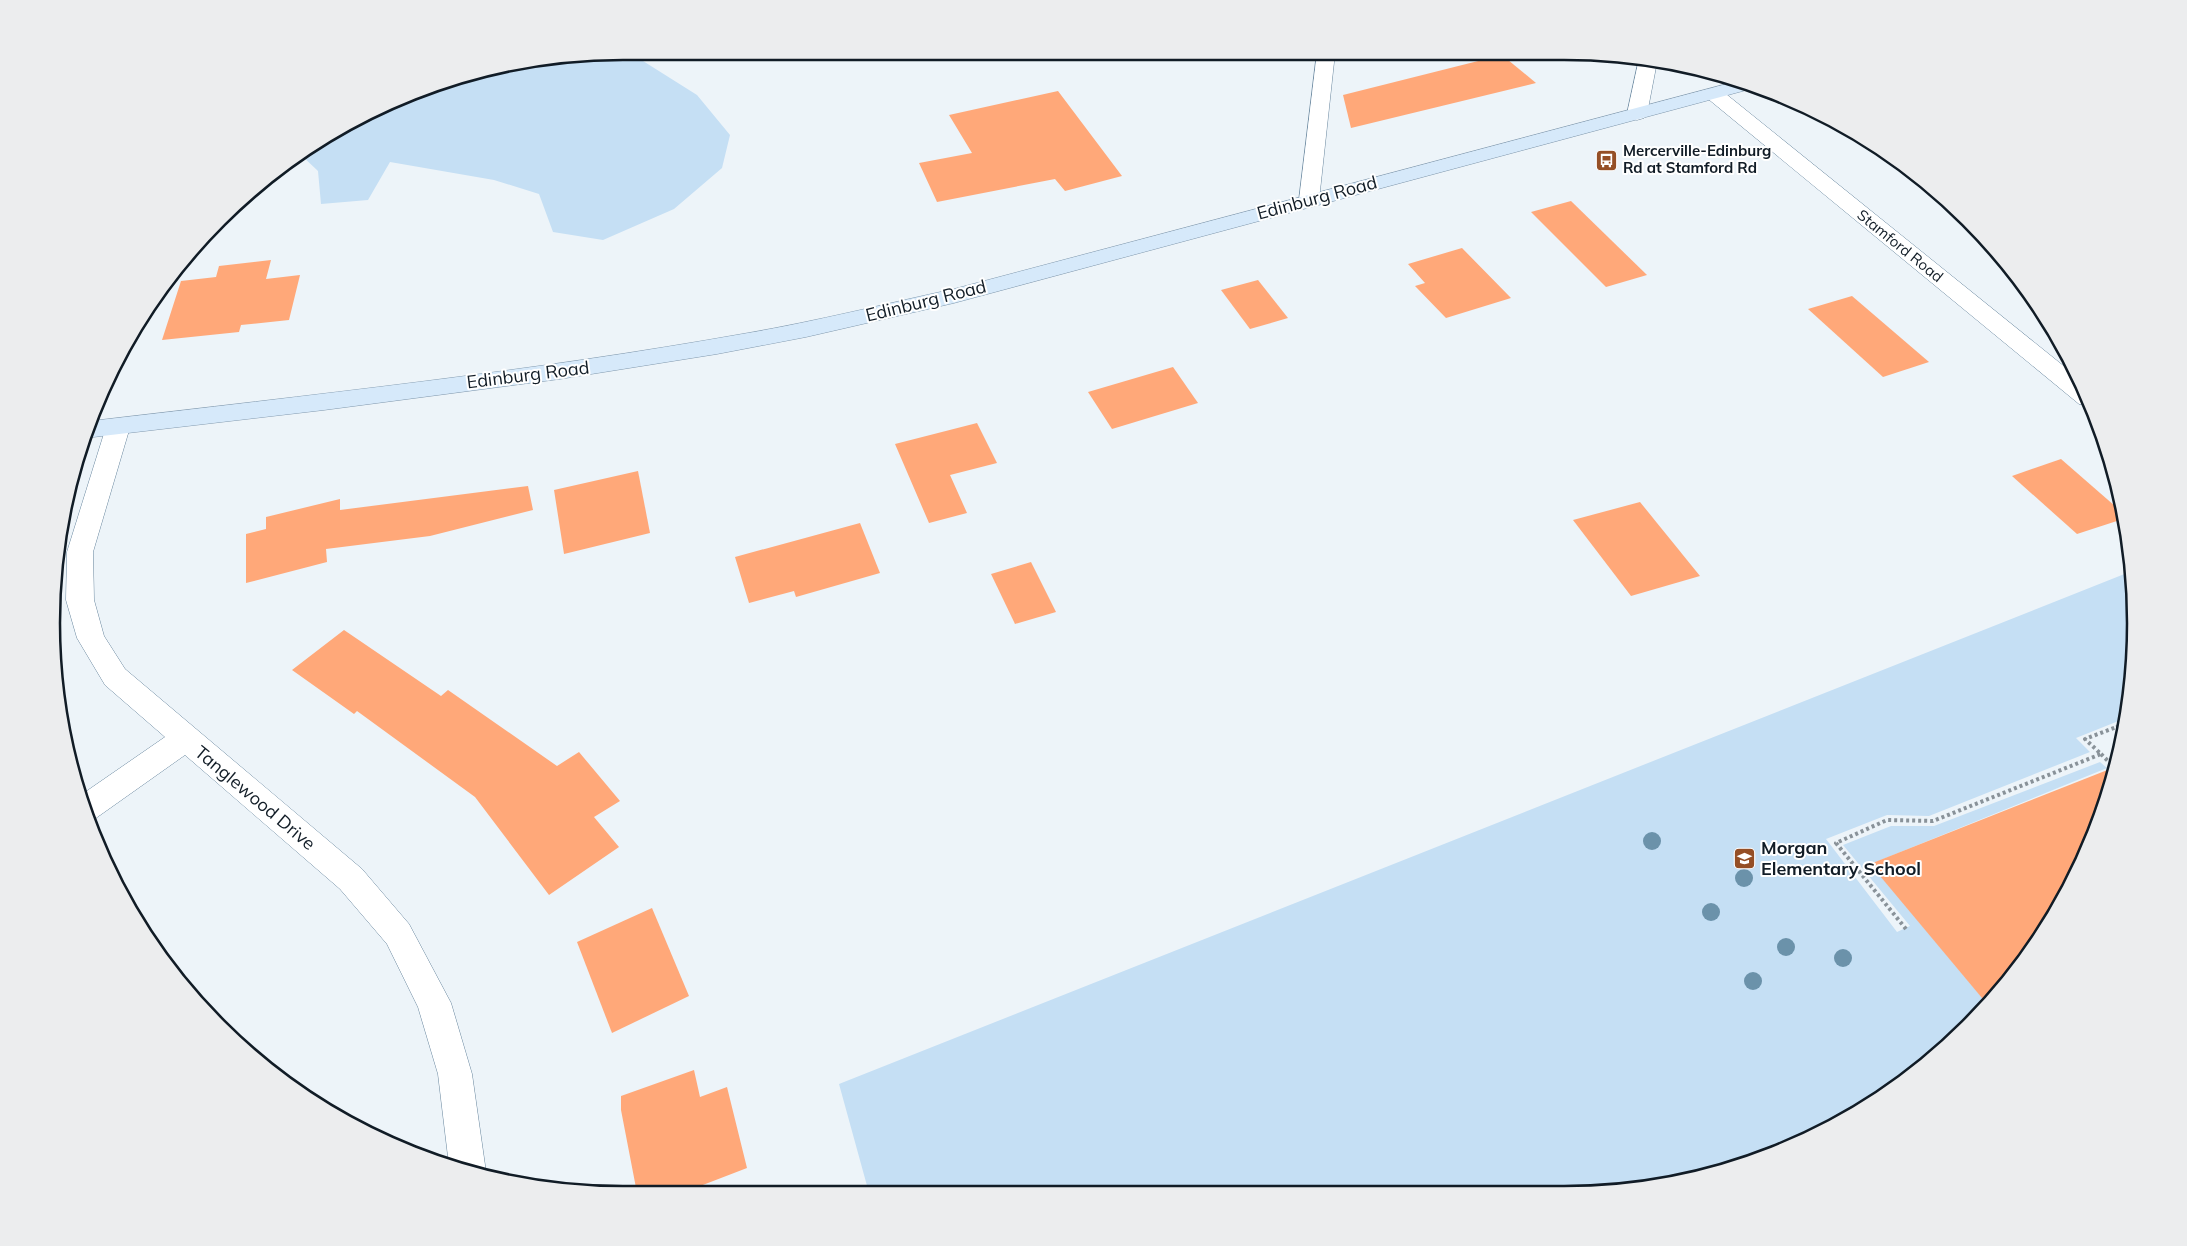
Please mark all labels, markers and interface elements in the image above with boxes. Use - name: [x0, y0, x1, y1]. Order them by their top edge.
- place label: Mercerville-Edinburg Rd at Stamford Rd: [1623, 141, 1771, 177]
- bus stop icon: Mercerville-Edinburg Rd at Stamford Rd: [1595, 148, 1619, 172]
- street label: Edinburg Road: [1254, 170, 1379, 225]
- street label: Stamford Road: [1853, 205, 1947, 286]
- street label: Edinburg Road: [863, 274, 989, 327]
- street label: Edinburg Road: [465, 356, 591, 393]
- street label: Tanglewood Drive: [190, 740, 320, 855]
- place label: Morgan Elementary School: [1761, 836, 1921, 880]
- school or university icon: Morgan Elementary School: [1733, 846, 1757, 870]

